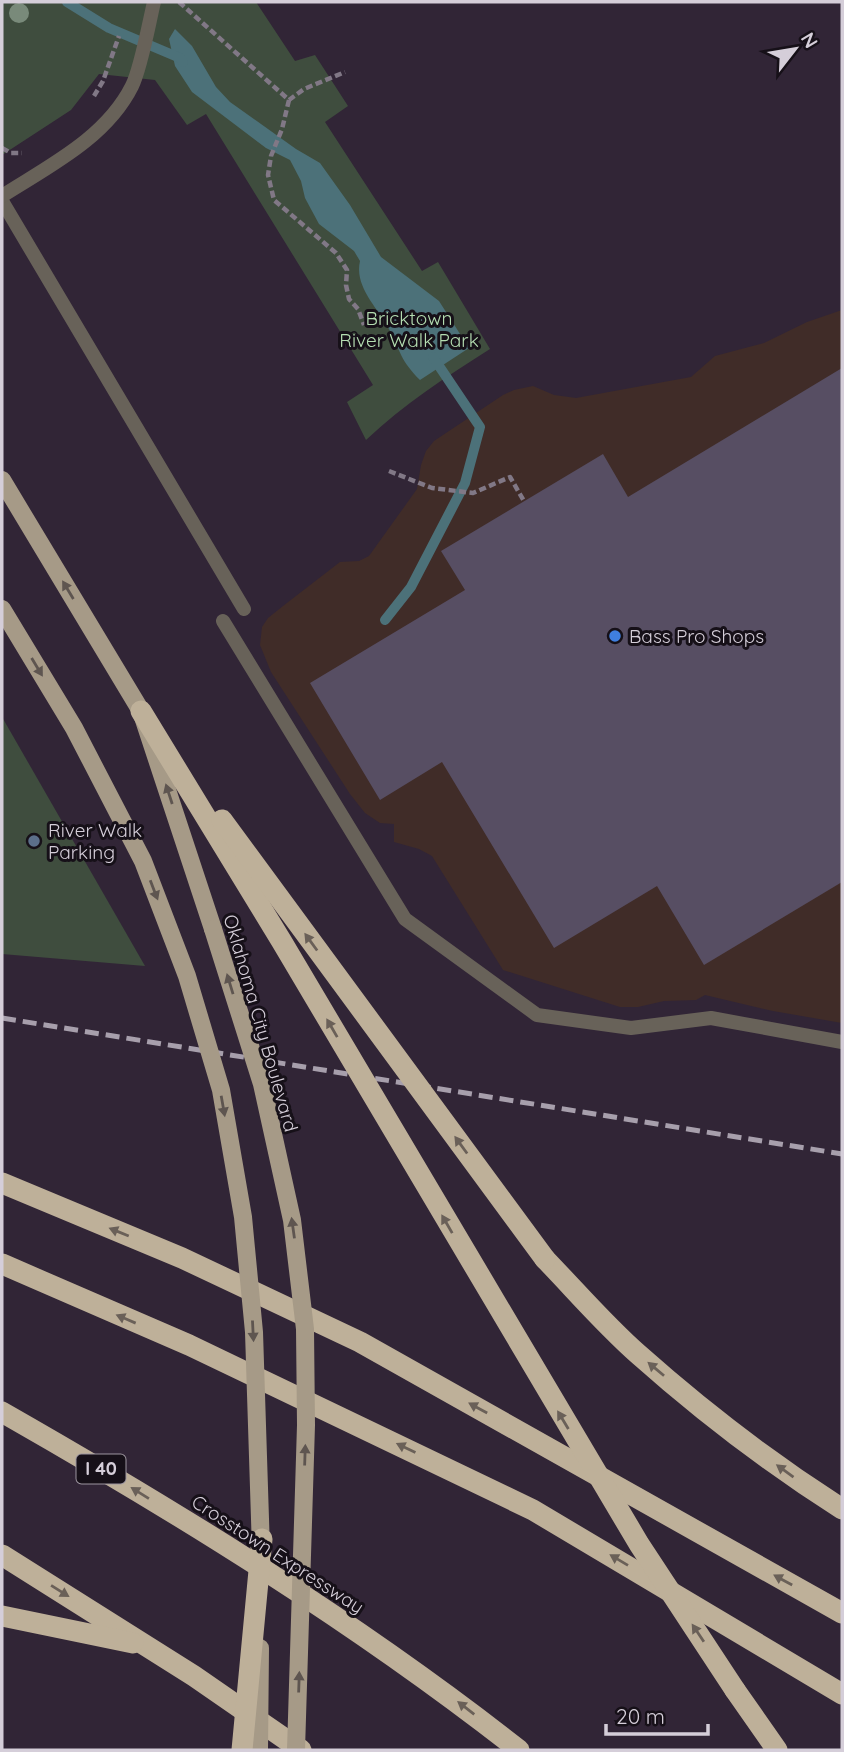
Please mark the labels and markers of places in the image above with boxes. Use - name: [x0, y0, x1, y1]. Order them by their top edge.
- place label: Bass Pro Shops: [629, 624, 764, 648]
- marker: Bass Pro Shops: [607, 628, 623, 644]
- place label: River Walk Parking: [48, 818, 142, 864]
- marker: River Walk Parking: [26, 833, 42, 849]

